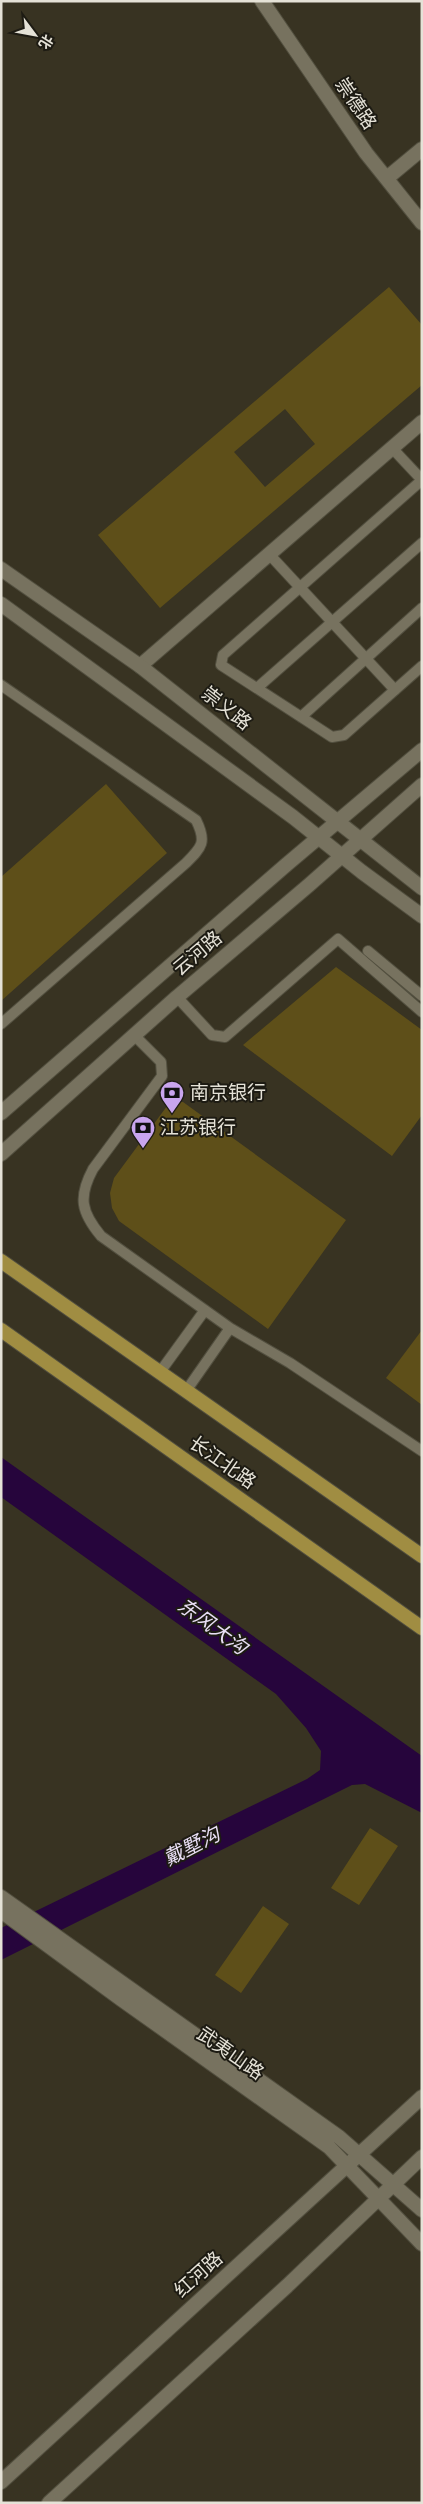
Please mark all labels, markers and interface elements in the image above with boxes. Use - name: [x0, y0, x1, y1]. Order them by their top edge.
- north arrow: [10, 10, 60, 60]
- text: 北: [36, 32, 56, 52]
- street label: 崇德路: [331, 74, 380, 133]
- street label: 崇义路: [198, 682, 256, 734]
- street label: 云河路: [169, 928, 226, 980]
- bank icon: 南京银行: [159, 1080, 185, 1114]
- place label: 南京银行: [190, 1082, 266, 1103]
- bank icon: 江苏银行: [130, 1115, 156, 1149]
- place label: 江苏银行: [160, 1117, 236, 1138]
- street label: 长江北路: [185, 1433, 259, 1493]
- water label: 东风大沟: [174, 1595, 252, 1660]
- water label: 戴墅沟: [160, 1823, 225, 1870]
- street label: 武夷山路: [193, 2024, 267, 2084]
- street label: 红河路: [170, 2247, 227, 2301]

